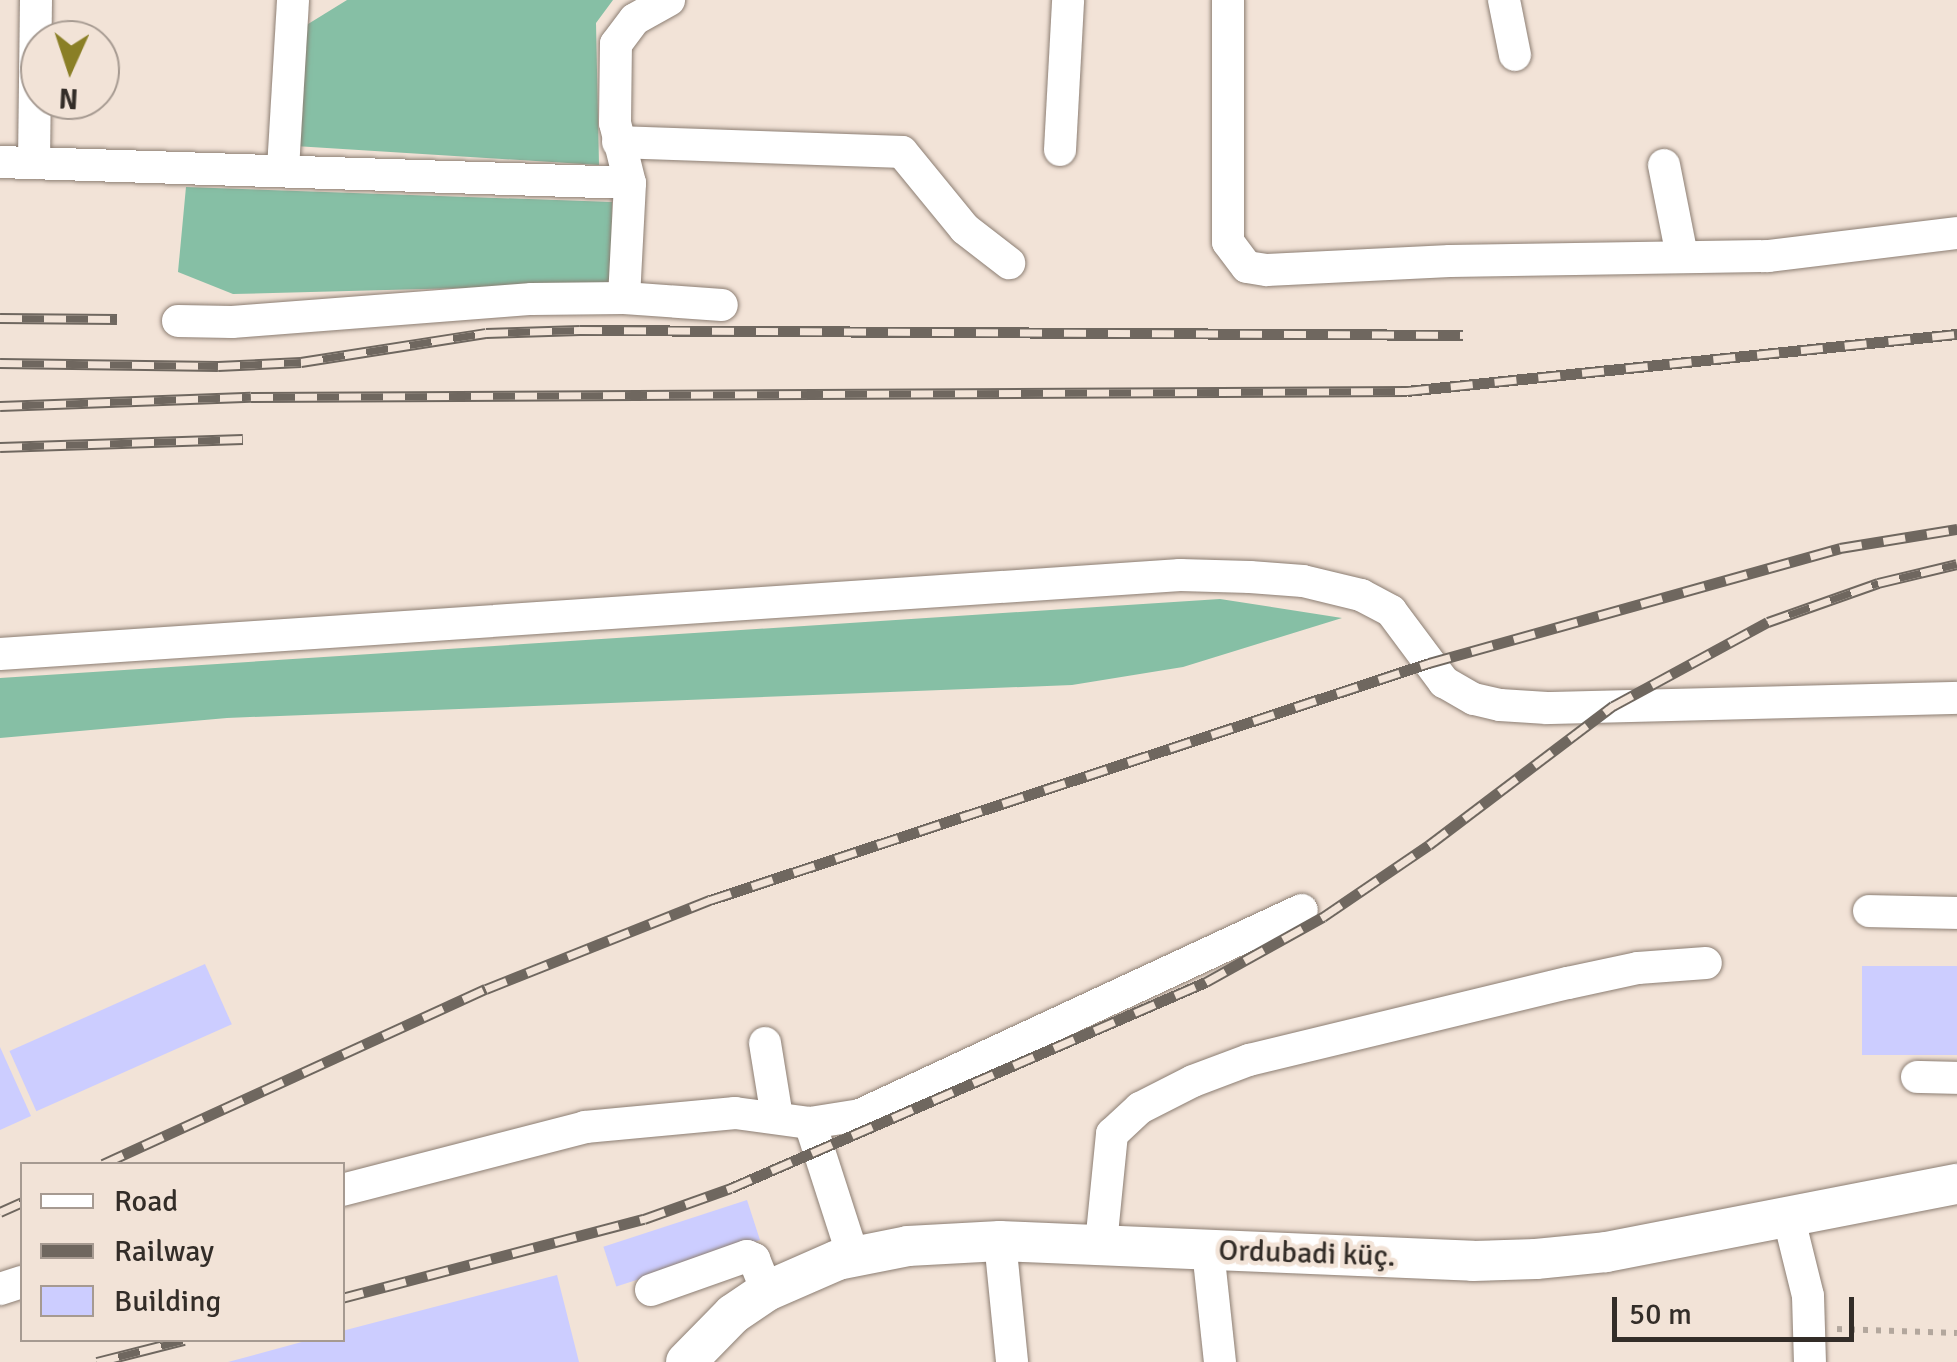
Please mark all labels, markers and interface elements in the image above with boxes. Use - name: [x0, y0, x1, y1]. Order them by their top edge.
- north arrow: [20, 20, 120, 120]
- text: N: [58, 80, 79, 115]
- legend: [20, 1162, 345, 1342]
- text: Road: [114, 1183, 178, 1220]
- text: Railway: [114, 1233, 214, 1270]
- street label: Ordubadi küç.: [1218, 1233, 1396, 1275]
- scale bar: [1617, 1277, 1860, 1339]
- text: Building: [114, 1283, 221, 1320]
- text: 50 m: [1629, 1296, 1692, 1333]

